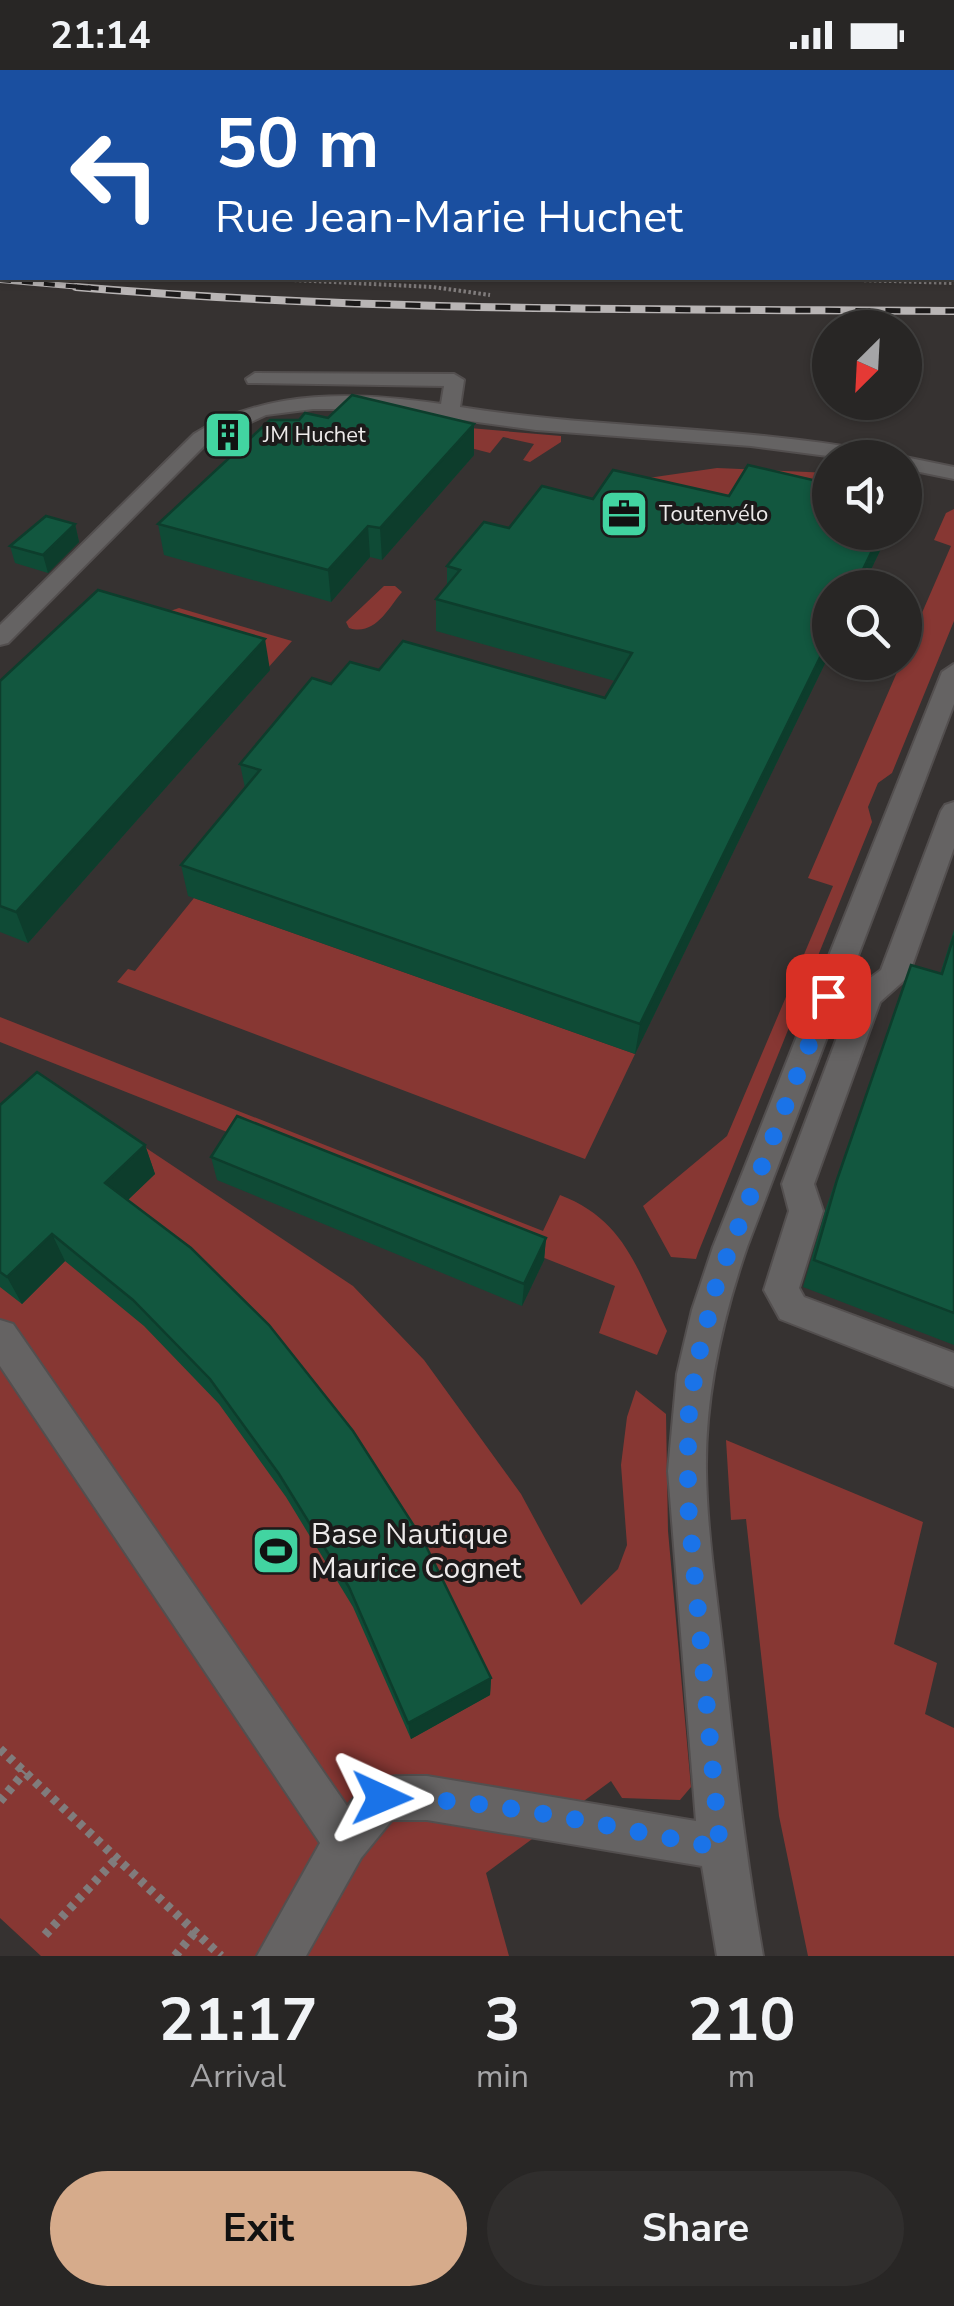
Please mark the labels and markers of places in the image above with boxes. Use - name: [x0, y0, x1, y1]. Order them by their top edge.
- building icon: JM Huchet: [202, 409, 254, 461]
- place label: JM Huchet: [262, 420, 366, 450]
- office icon: Toutenvélo: [598, 488, 650, 540]
- place label: Toutenvélo: [659, 499, 768, 529]
- pin: [786, 954, 871, 1039]
- place label: Base Nautique Maurice Cognet: [311, 1514, 522, 1589]
- sports icon: Base Nautique Maurice Cognet: [250, 1525, 302, 1577]

